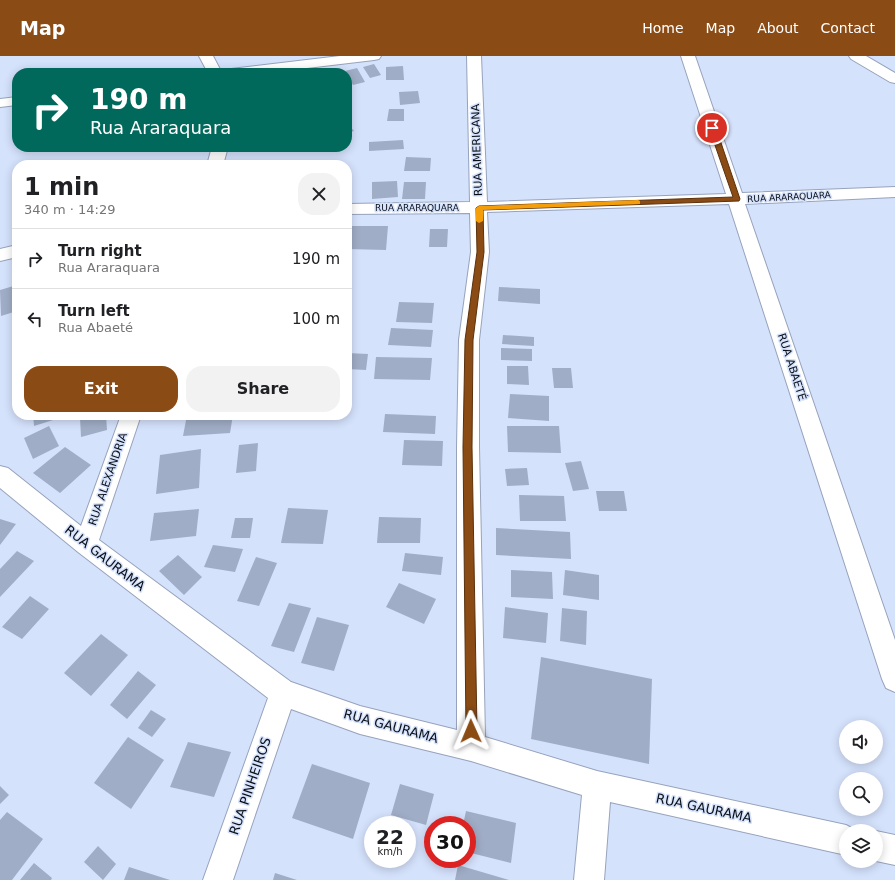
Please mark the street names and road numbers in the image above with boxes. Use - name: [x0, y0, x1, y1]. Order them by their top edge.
- street label: RUA AMERICANA: [469, 103, 485, 196]
- street label: RUA ARARAQUARA: [747, 190, 832, 204]
- street label: RUA ARARAQUARA: [375, 203, 460, 213]
- street label: RUA ABAETÉ: [775, 332, 809, 402]
- street label: RUA ALEXANDRIA: [86, 430, 130, 527]
- street label: RUA GAURAMA: [62, 522, 148, 594]
- street label: RUA GAURAMA: [342, 706, 440, 746]
- street label: RUA PINHEIROS: [226, 735, 274, 837]
- street label: RUA GAURAMA: [655, 791, 753, 825]

